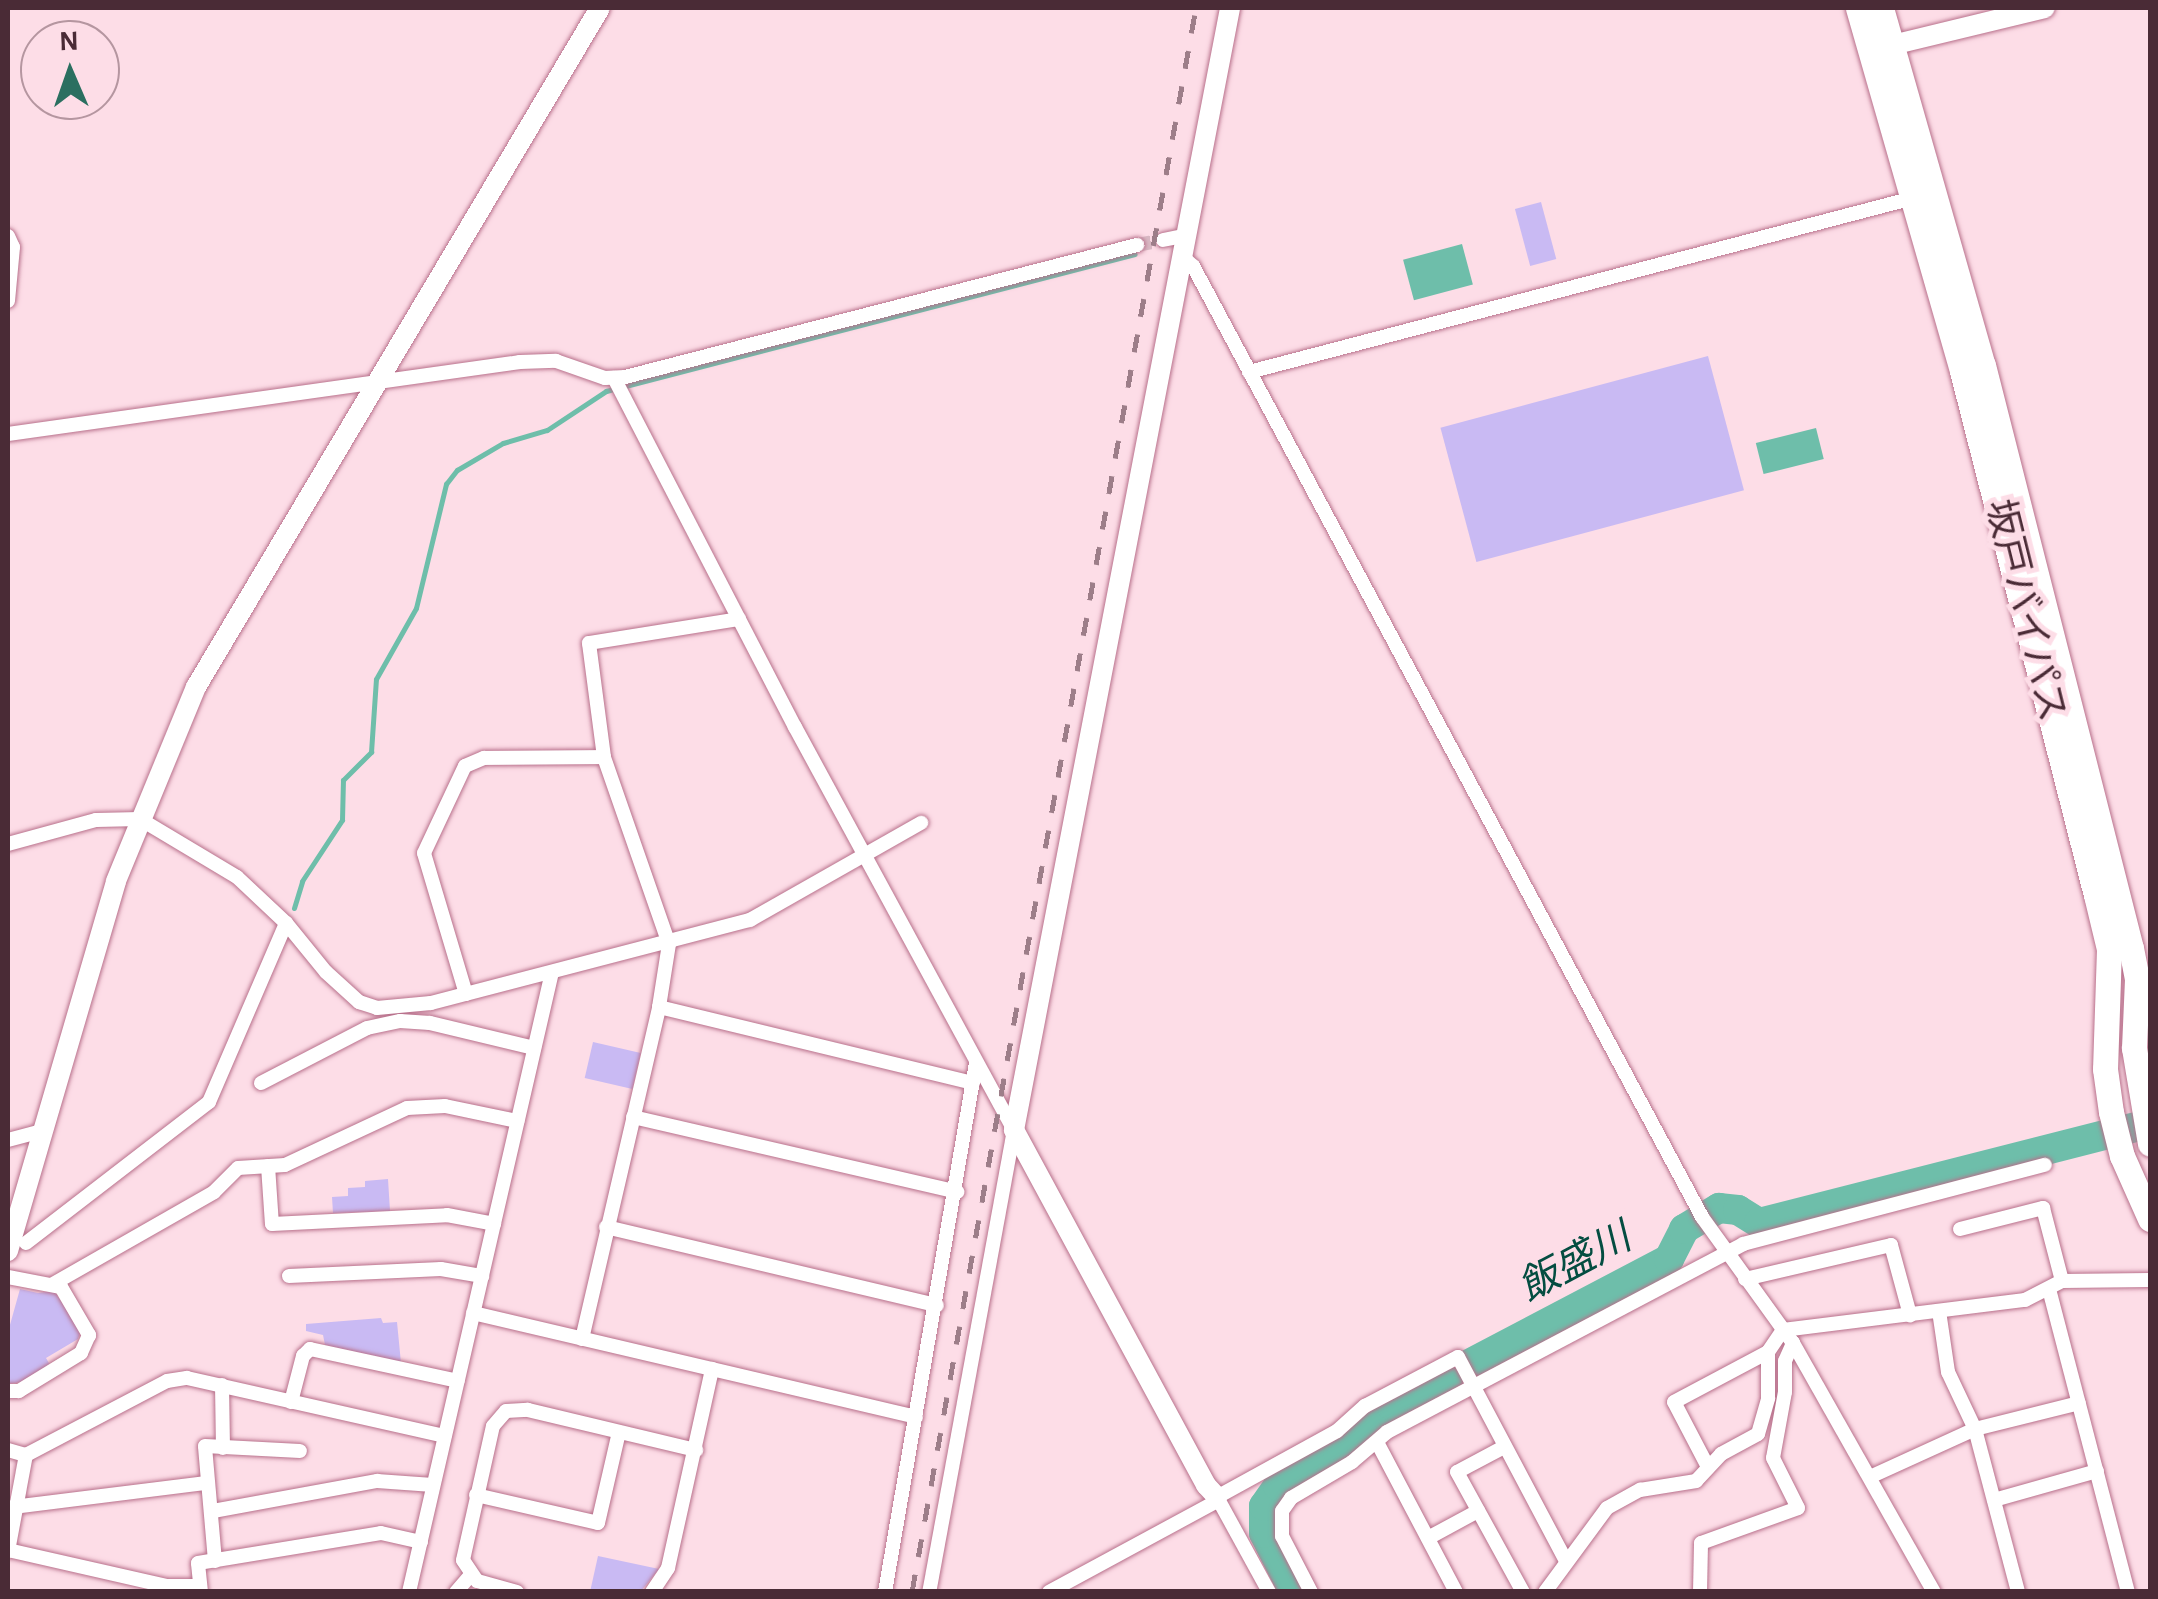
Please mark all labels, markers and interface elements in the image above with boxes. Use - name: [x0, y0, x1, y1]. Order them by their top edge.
- north arrow: [20, 20, 120, 120]
- text: N: [59, 28, 79, 56]
- street label: 坂戸バイパス: [1974, 495, 2074, 727]
- water label: 飯盛川: [1511, 1214, 1639, 1312]

